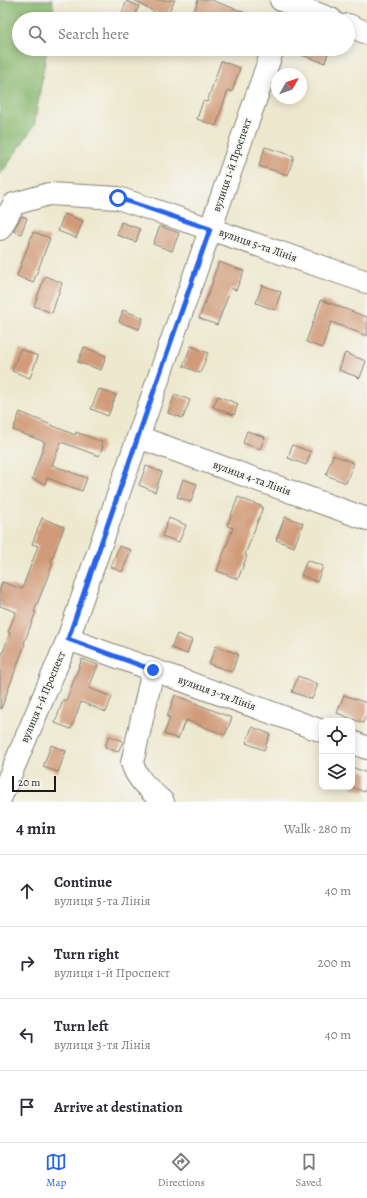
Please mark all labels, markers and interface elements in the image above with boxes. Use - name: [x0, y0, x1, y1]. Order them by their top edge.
- search box: [12, 12, 355, 56]
- icon: search: [26, 23, 48, 45]
- text: Search here: [58, 24, 129, 44]
- north arrow: [271, 68, 307, 104]
- street label: вулиця 1-й Проспект: [209, 116, 255, 214]
- route start: [109, 189, 127, 207]
- street label: вулиця 5-та Лінія: [217, 225, 299, 265]
- street label: вулиця 4-та Лінія: [211, 457, 293, 499]
- street label: вулиця 1-й Проспект: [17, 649, 69, 745]
- route end: [144, 661, 162, 679]
- street label: вулиця 3-тя Лінія: [176, 672, 258, 714]
- map controls: [319, 718, 355, 790]
- button: locate: [319, 718, 355, 754]
- button: layers: [319, 754, 355, 790]
- scale bar: [12, 774, 56, 793]
- text: 20 m: [18, 775, 40, 790]
- text: 4 min: [16, 817, 56, 840]
- text: Walk · 280 m: [284, 820, 351, 837]
- text: Continue: [54, 872, 112, 892]
- icon: ahead: [16, 880, 38, 902]
- text: 40 m: [325, 882, 351, 899]
- text: вулиця 5-та Лінія: [54, 892, 151, 909]
- text: Turn right: [54, 944, 119, 964]
- icon: right: [16, 952, 38, 974]
- text: 200 m: [318, 954, 351, 971]
- text: вулиця 1-й Проспект: [54, 964, 170, 981]
- text: Turn left: [54, 1016, 109, 1036]
- icon: left: [16, 1024, 38, 1046]
- text: 40 m: [325, 1026, 351, 1043]
- text: вулиця 3-тя Лінія: [54, 1036, 151, 1053]
- icon: arrive: [16, 1096, 38, 1118]
- text: Arrive at destination: [54, 1097, 183, 1117]
- tab: Map: [45, 1151, 67, 1190]
- tab: Directions: [158, 1151, 205, 1190]
- tab: Saved: [296, 1151, 322, 1190]

